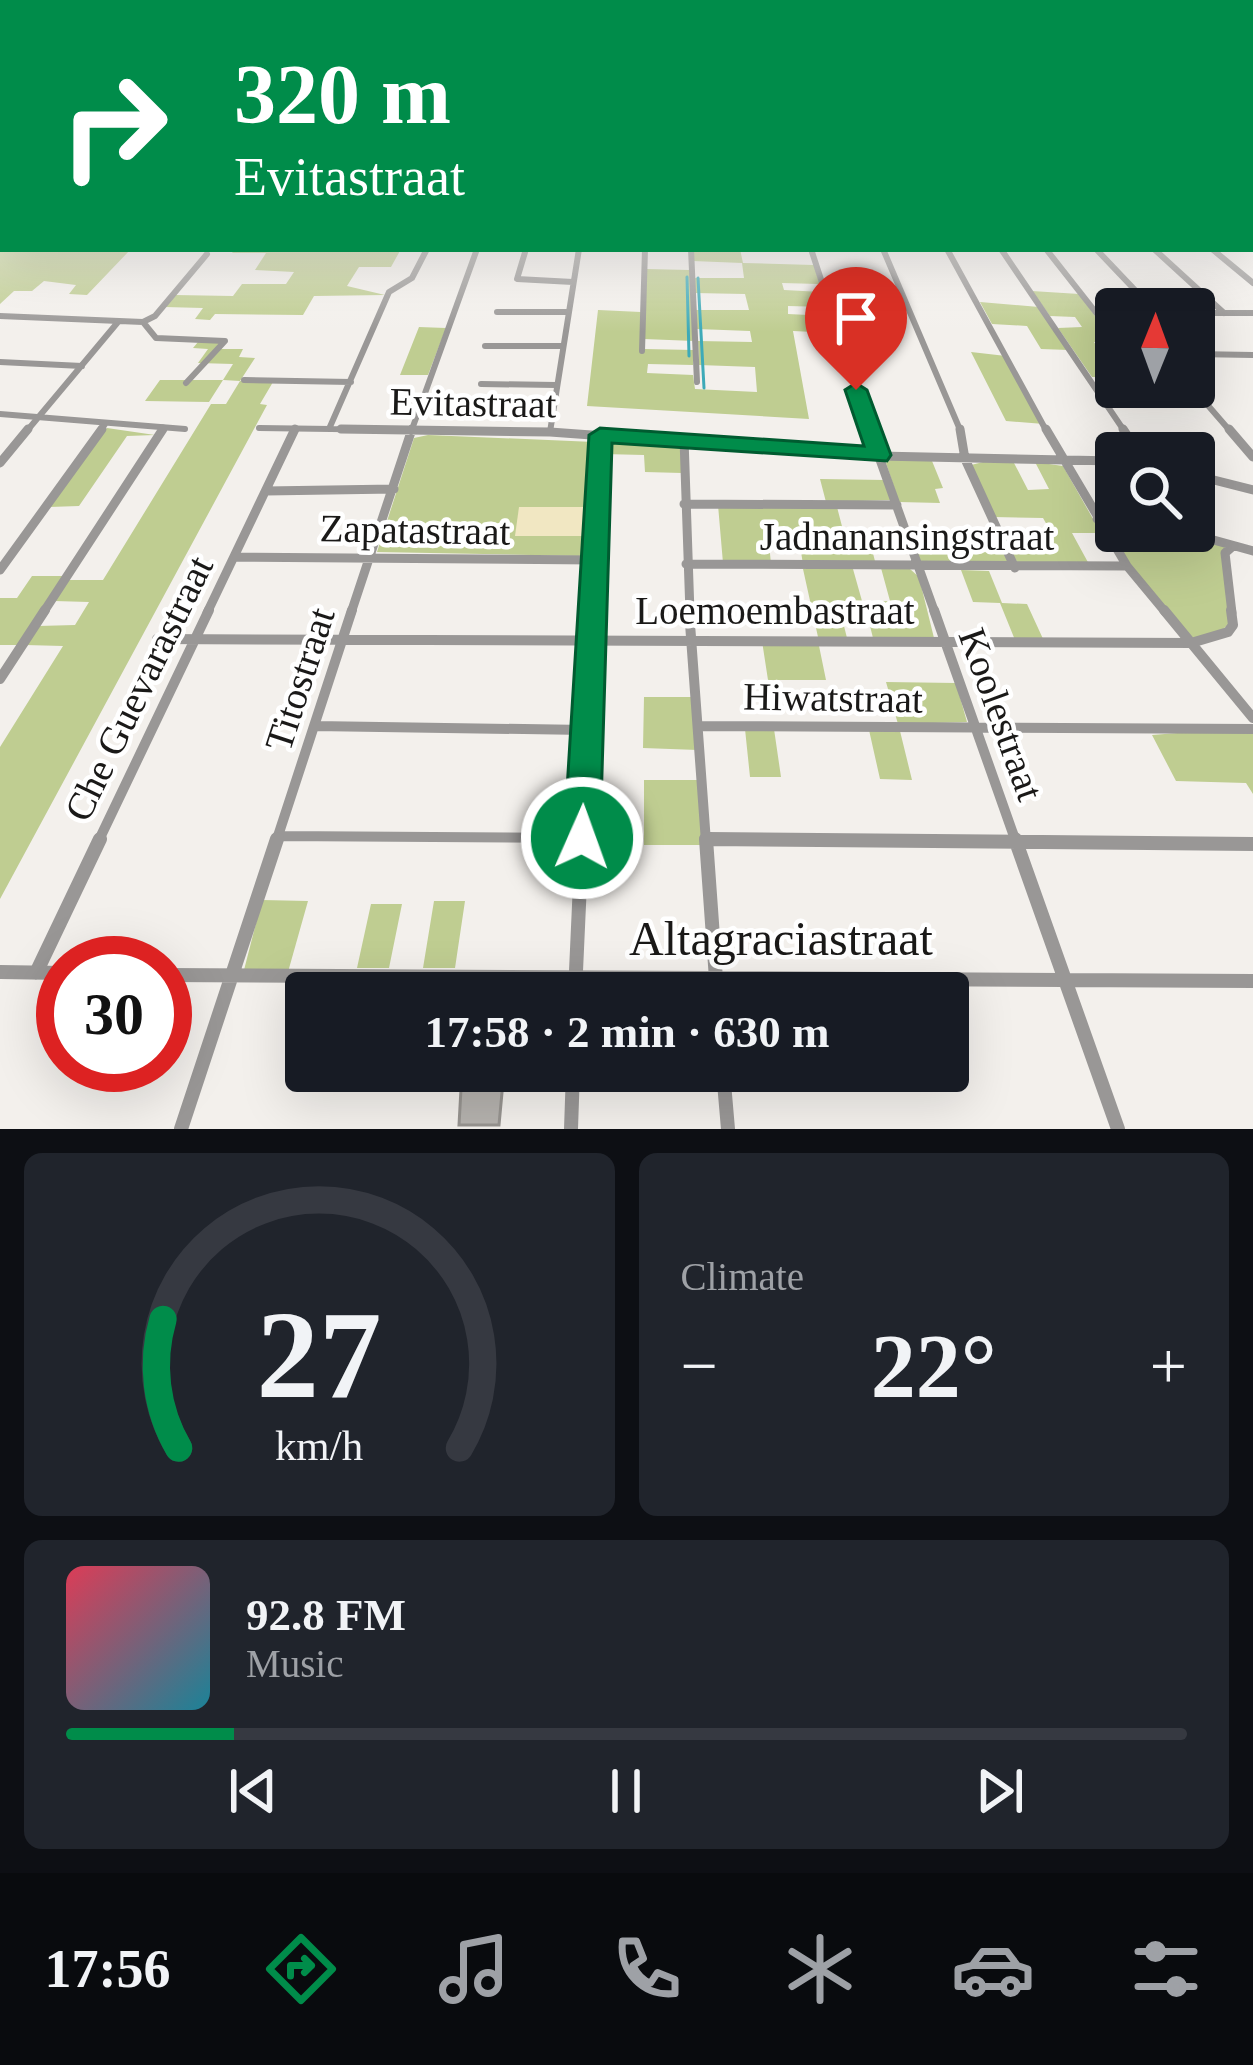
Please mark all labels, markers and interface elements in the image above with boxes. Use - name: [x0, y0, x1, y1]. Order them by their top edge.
- icon: right: [36, 48, 192, 204]
- text: 320 m: [234, 48, 451, 141]
- text: Evitastraat: [234, 147, 465, 207]
- pin: [805, 267, 907, 390]
- icon: arrive: [823, 285, 889, 351]
- north arrow: [1095, 288, 1215, 408]
- map controls: [1095, 288, 1215, 552]
- street label: Evitastraat: [389, 380, 557, 425]
- button: search: [1095, 432, 1215, 552]
- street label: Zapatastraat: [319, 506, 511, 554]
- street label: Jadnanansingstraat: [760, 515, 1054, 559]
- street label: Che Guevarastraat: [56, 549, 221, 828]
- street label: Loemoembastraat: [635, 589, 915, 632]
- street label: Titostraat: [256, 602, 343, 756]
- street label: Koolestraat: [951, 622, 1053, 806]
- street label: Hiwatstraat: [743, 674, 923, 721]
- position arrow: [519, 775, 645, 901]
- street label: Altagraciastraat: [629, 912, 934, 965]
- speed limit sign: 30: [36, 936, 192, 1092]
- text: 17:58 · 2 min · 630 m: [425, 1007, 830, 1057]
- text: Climate: [681, 1255, 804, 1298]
- text: 27: [257, 1286, 382, 1424]
- text: 22°: [871, 1317, 997, 1416]
- text: −: [681, 1329, 718, 1402]
- text: +: [1150, 1329, 1187, 1402]
- text: km/h: [275, 1421, 363, 1468]
- text: 92.8 FM: [246, 1590, 406, 1640]
- text: Music: [246, 1642, 344, 1685]
- icon: previous: [220, 1758, 286, 1824]
- icon: pause: [593, 1758, 659, 1824]
- icon: next: [967, 1758, 1033, 1824]
- icon: directions: [259, 1927, 343, 2011]
- icon: music: [432, 1927, 516, 2011]
- icon: phone: [605, 1927, 689, 2011]
- icon: climate: [778, 1927, 862, 2011]
- icon: car: [951, 1927, 1035, 2011]
- icon: filters: [1124, 1927, 1208, 2011]
- text: 17:56: [45, 1939, 170, 1999]

